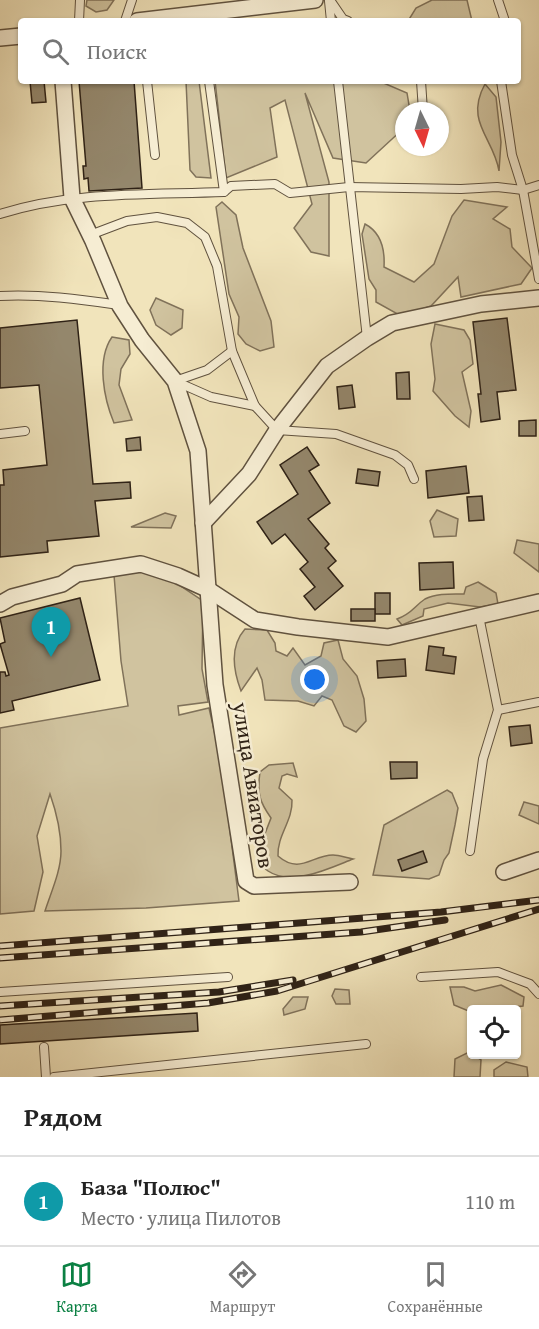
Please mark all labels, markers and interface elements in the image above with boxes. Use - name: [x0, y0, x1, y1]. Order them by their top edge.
- search box: [18, 18, 521, 84]
- icon: search: [39, 35, 72, 68]
- text: Поиск: [87, 35, 147, 67]
- north arrow: [395, 102, 449, 156]
- pin: 1: [32, 608, 70, 657]
- your location: [300, 665, 329, 694]
- street label: улица Авиаторов: [225, 699, 283, 870]
- map controls: [467, 1005, 521, 1059]
- button: locate: [467, 1005, 521, 1059]
- text: Рядом: [24, 1097, 102, 1136]
- text: База "Полюс": [81, 1171, 221, 1203]
- text: 1: [38, 1187, 49, 1216]
- text: 110 m: [465, 1187, 515, 1216]
- text: Место · улица Пилотов: [81, 1203, 281, 1232]
- tab: Карта: [56, 1258, 98, 1318]
- tab: Маршрут: [210, 1258, 275, 1318]
- tab: Сохранённые: [388, 1258, 483, 1318]

